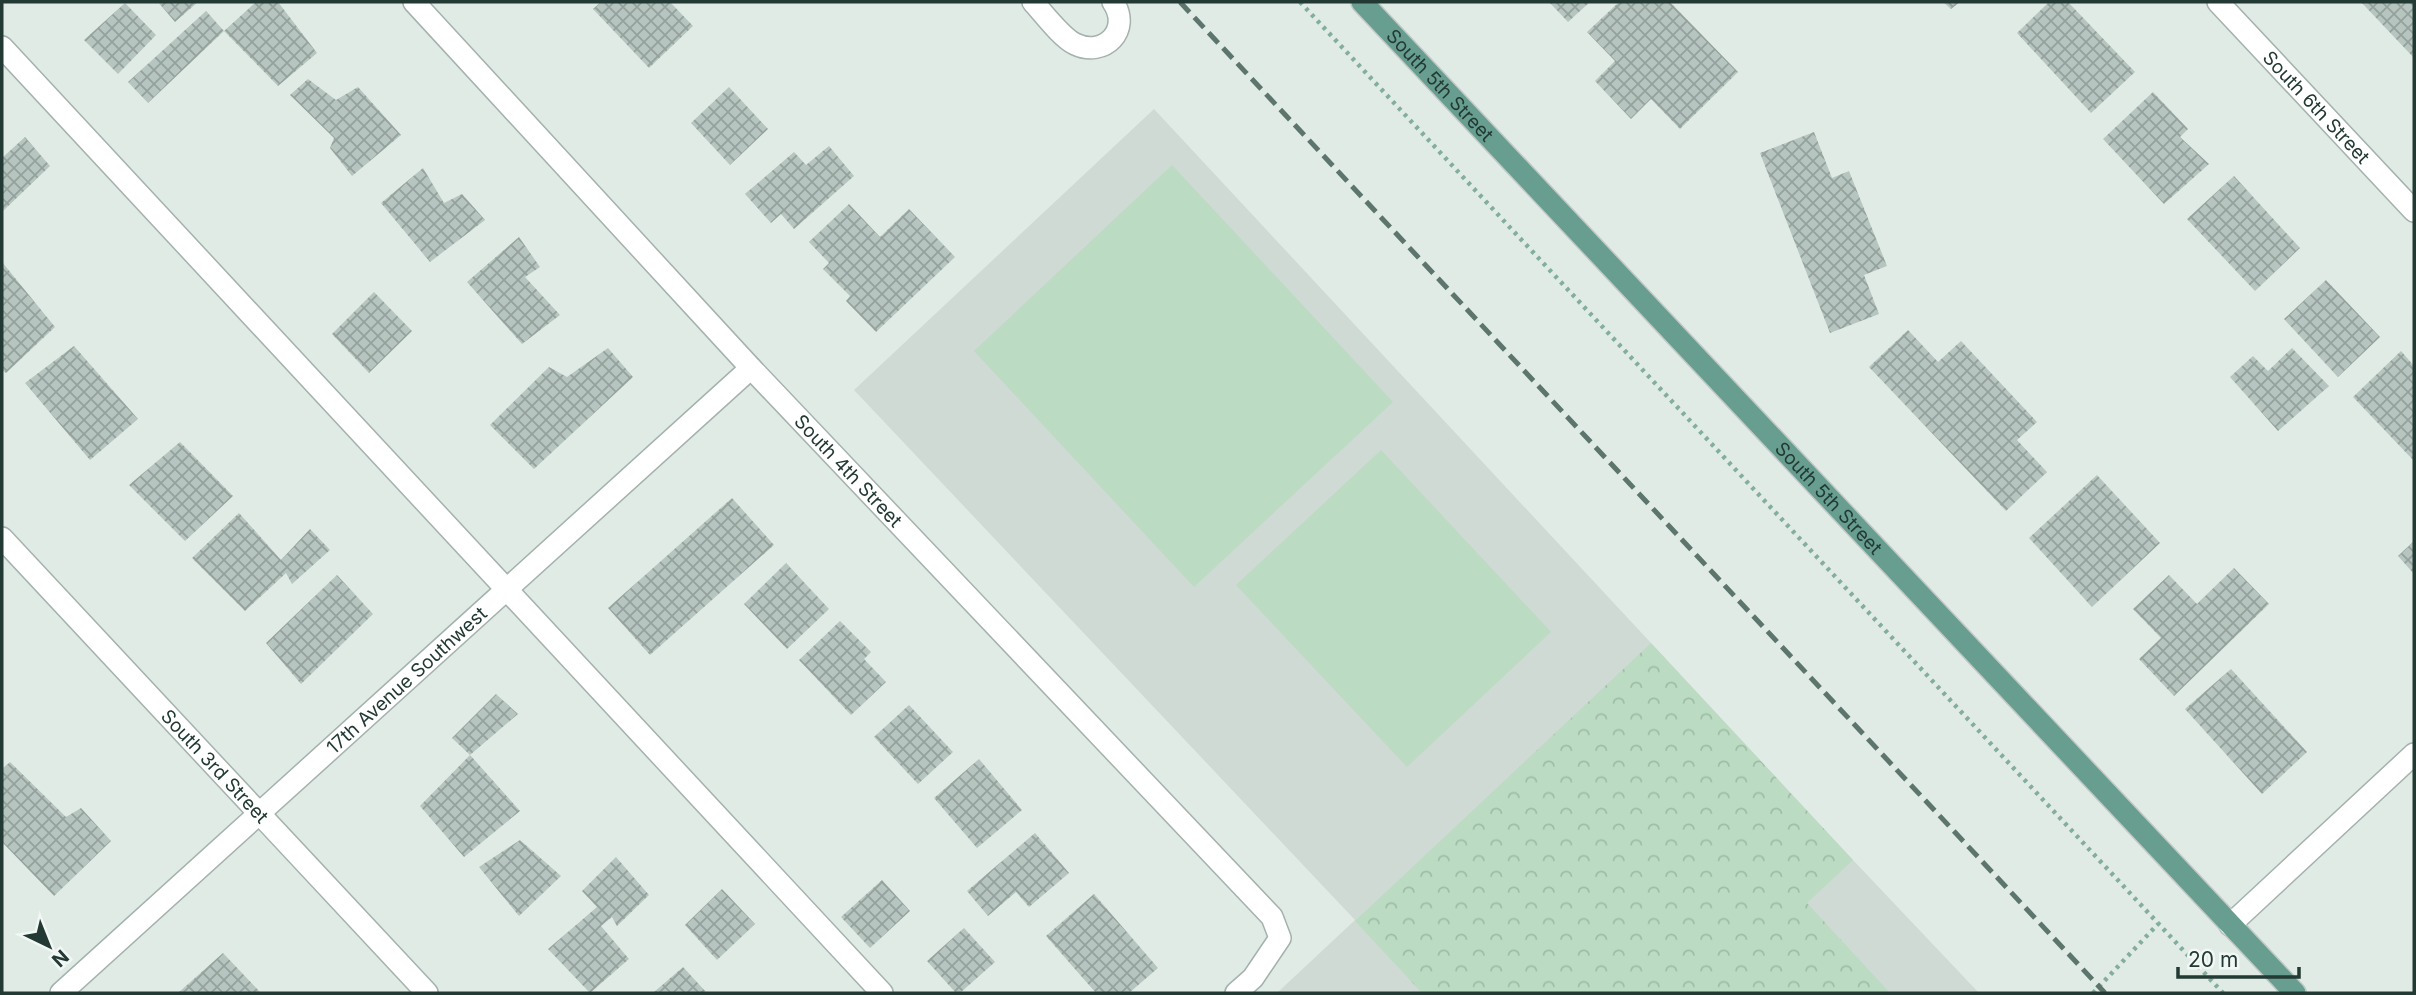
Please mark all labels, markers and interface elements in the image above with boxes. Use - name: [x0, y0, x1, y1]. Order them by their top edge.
- street label: South 5th Street: [1382, 24, 1498, 146]
- street label: South 6th Street: [2258, 46, 2375, 168]
- street label: South 4th Street: [790, 410, 907, 532]
- street label: South 5th Street: [1771, 437, 1887, 559]
- street label: 17th Avenue Southwest: [321, 602, 491, 759]
- street label: South 3rd Street: [156, 704, 274, 828]
- north arrow: [14, 911, 84, 981]
- scale bar: [2178, 936, 2299, 980]
- text: N: [47, 945, 73, 971]
- text: 20 m: [2188, 947, 2238, 972]

